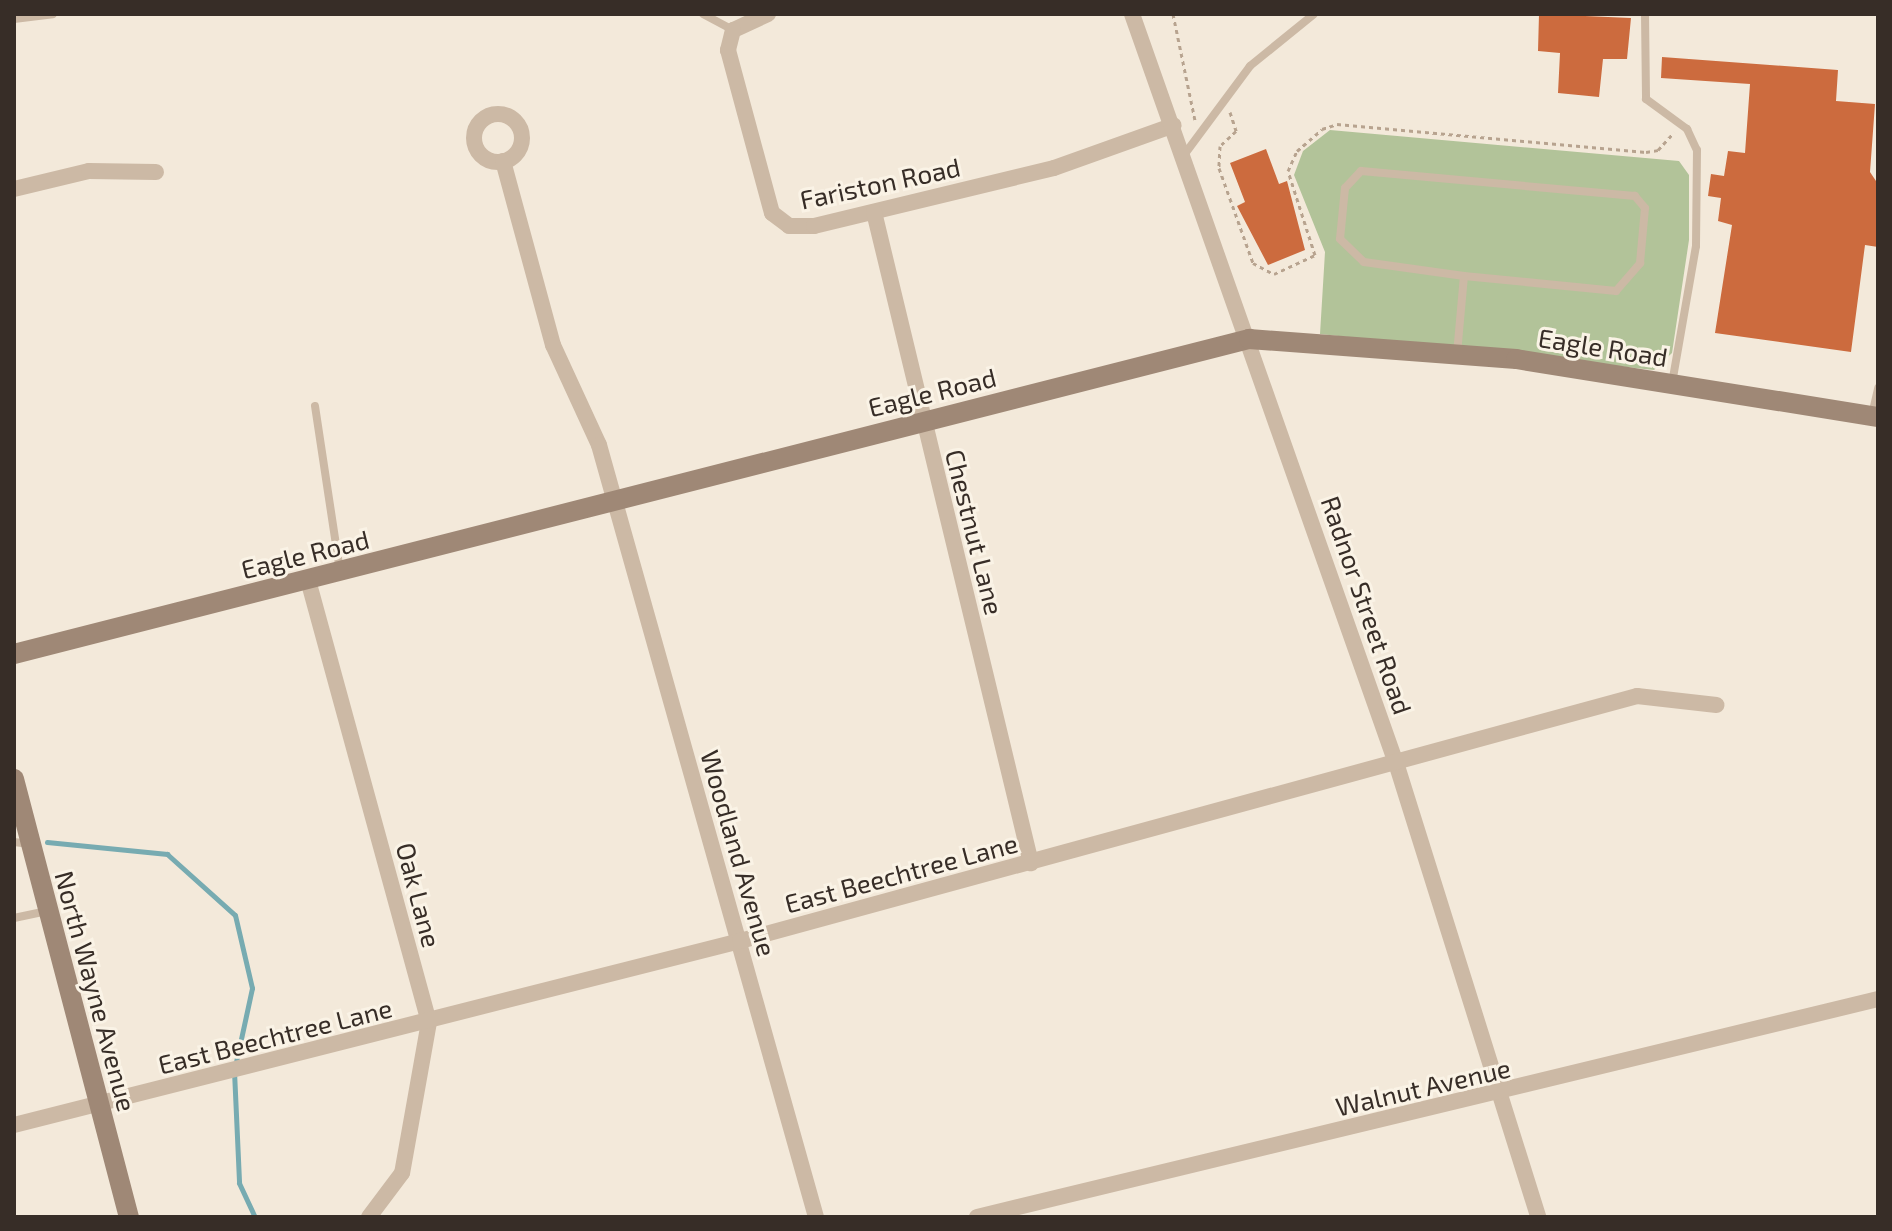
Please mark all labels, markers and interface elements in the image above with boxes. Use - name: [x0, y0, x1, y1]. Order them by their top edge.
- street label: Fariston Road: [797, 151, 963, 215]
- street label: Eagle Road: [1536, 321, 1670, 373]
- street label: Eagle Road: [865, 361, 999, 423]
- street label: Chestnut Lane: [939, 446, 1011, 618]
- street label: Radnor Street Road: [1315, 492, 1419, 718]
- street label: Eagle Road: [238, 523, 372, 585]
- street label: Woodland Avenue: [695, 746, 783, 960]
- street label: East Beechtree Lane: [781, 827, 1021, 919]
- street label: Oak Lane: [390, 839, 448, 951]
- street label: North Wayne Avenue: [49, 867, 143, 1115]
- street label: East Beechtree Lane: [155, 992, 395, 1080]
- street label: Walnut Avenue: [1332, 1052, 1514, 1122]

